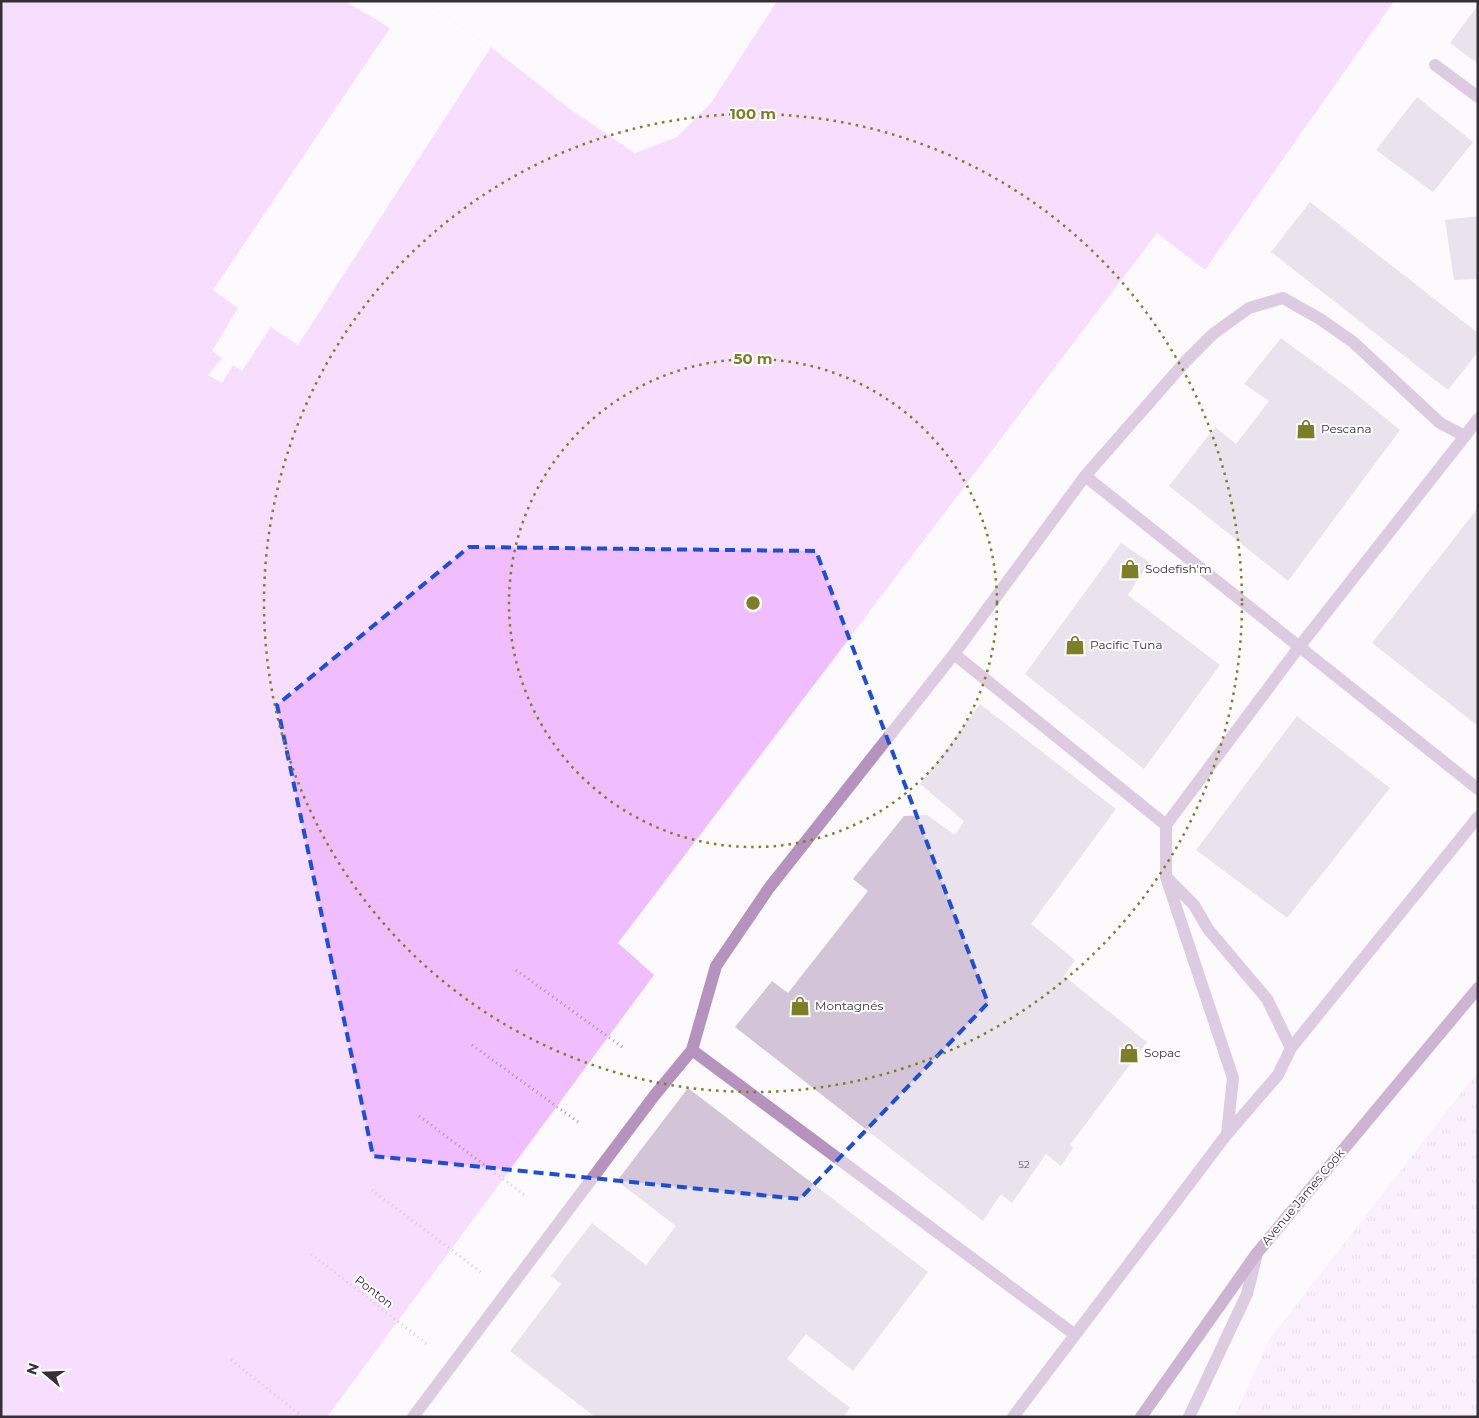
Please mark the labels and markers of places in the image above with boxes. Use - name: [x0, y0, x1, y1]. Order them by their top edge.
- shop icon: Pescana: [1295, 418, 1317, 440]
- place label: Pescana: [1321, 421, 1372, 436]
- shop icon: Sodefish'm: [1119, 558, 1141, 580]
- place label: Sodefish'm: [1145, 561, 1212, 576]
- centre of rings: [744, 594, 762, 612]
- shop icon: Pacific Tuna: [1064, 634, 1086, 656]
- place label: Pacific Tuna: [1090, 637, 1163, 652]
- shop icon: Montagnés: [789, 995, 811, 1017]
- place label: Montagnés: [815, 998, 883, 1013]
- shop icon: Sopac: [1118, 1042, 1140, 1064]
- place label: Sopac: [1144, 1045, 1181, 1060]

